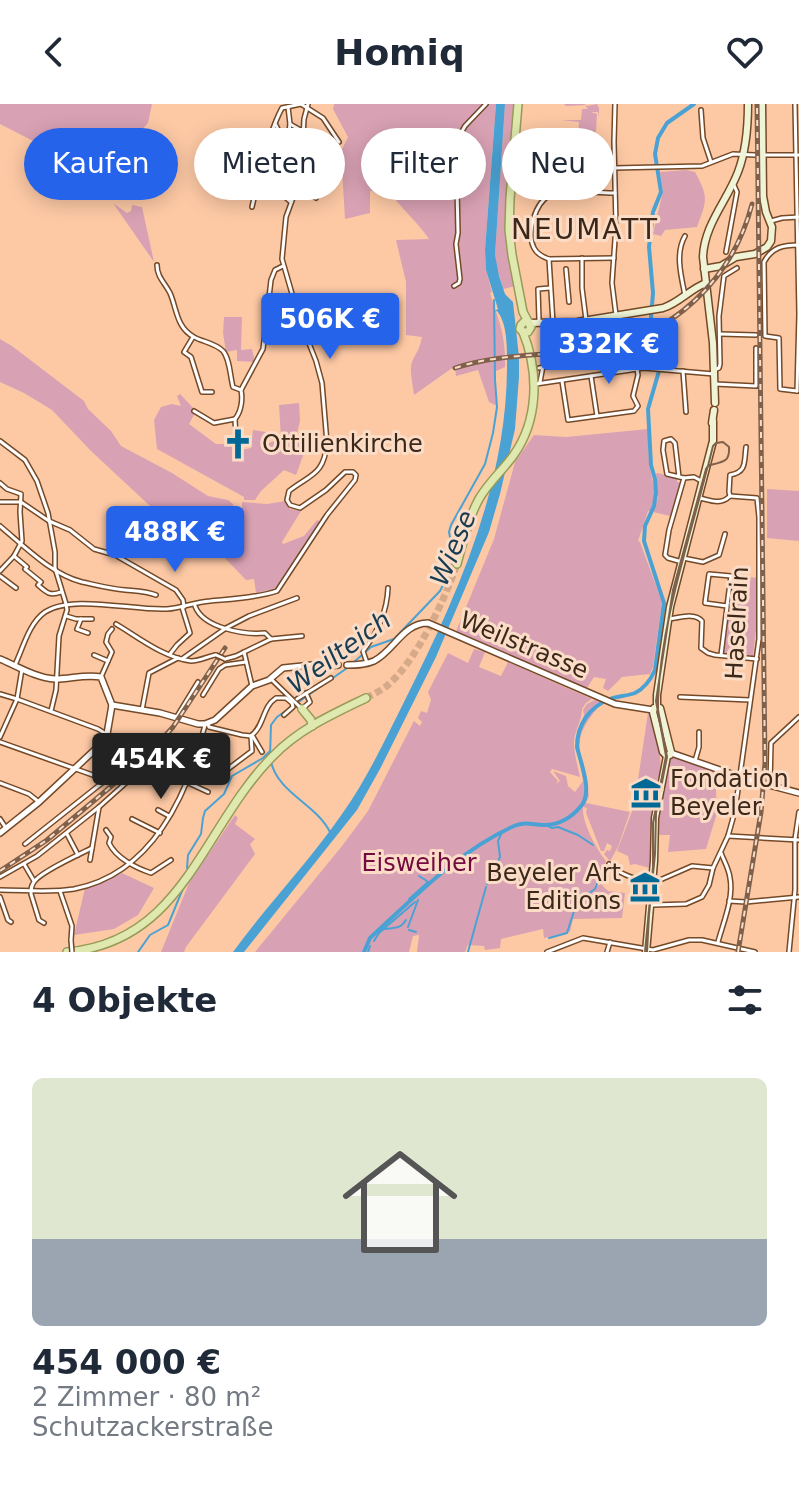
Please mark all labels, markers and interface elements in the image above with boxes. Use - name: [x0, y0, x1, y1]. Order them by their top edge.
- icon: back: [32, 30, 76, 74]
- icon: heart: [723, 30, 767, 74]
- text: Homiq: [334, 32, 465, 73]
- chip: Kaufen: [24, 128, 178, 200]
- chip: Mieten: [194, 128, 345, 200]
- chip: Filter: [361, 128, 486, 200]
- chip: Neu: [502, 128, 614, 200]
- district label: NEUMATT: [511, 213, 659, 246]
- pin: 506K €: [265, 293, 395, 361]
- text: 506K €: [279, 304, 381, 334]
- pin: 332K €: [544, 318, 674, 386]
- text: 332K €: [558, 329, 660, 359]
- church icon: Ottilienkirche: [221, 427, 255, 461]
- place label: Ottilienkirche: [262, 430, 423, 458]
- pin: 488K €: [110, 506, 240, 574]
- water label: Wiese: [424, 506, 482, 590]
- text: 488K €: [124, 517, 226, 547]
- street label: Haselrain: [720, 566, 754, 680]
- water label: Weilteich: [282, 604, 396, 700]
- street label: Weilstrasse: [456, 605, 592, 685]
- pin: 454K €: [96, 733, 226, 801]
- text: 454K €: [110, 744, 212, 774]
- place label: Fondation Beyeler: [670, 765, 789, 821]
- museum icon: Fondation Beyeler: [629, 776, 663, 810]
- park label: Eisweiher: [361, 849, 477, 877]
- place label: Beyeler Art Editions: [486, 859, 621, 915]
- museum icon: Beyeler Art Editions: [628, 870, 662, 904]
- icon: filters: [723, 978, 767, 1022]
- text: 4 Objekte: [32, 980, 217, 1020]
- icon: home: [328, 1130, 472, 1274]
- text: 454 000 €: [32, 1342, 221, 1382]
- text: 2 Zimmer · 80 m²: [32, 1382, 261, 1412]
- text: Schutzackerstraße: [32, 1412, 273, 1442]

